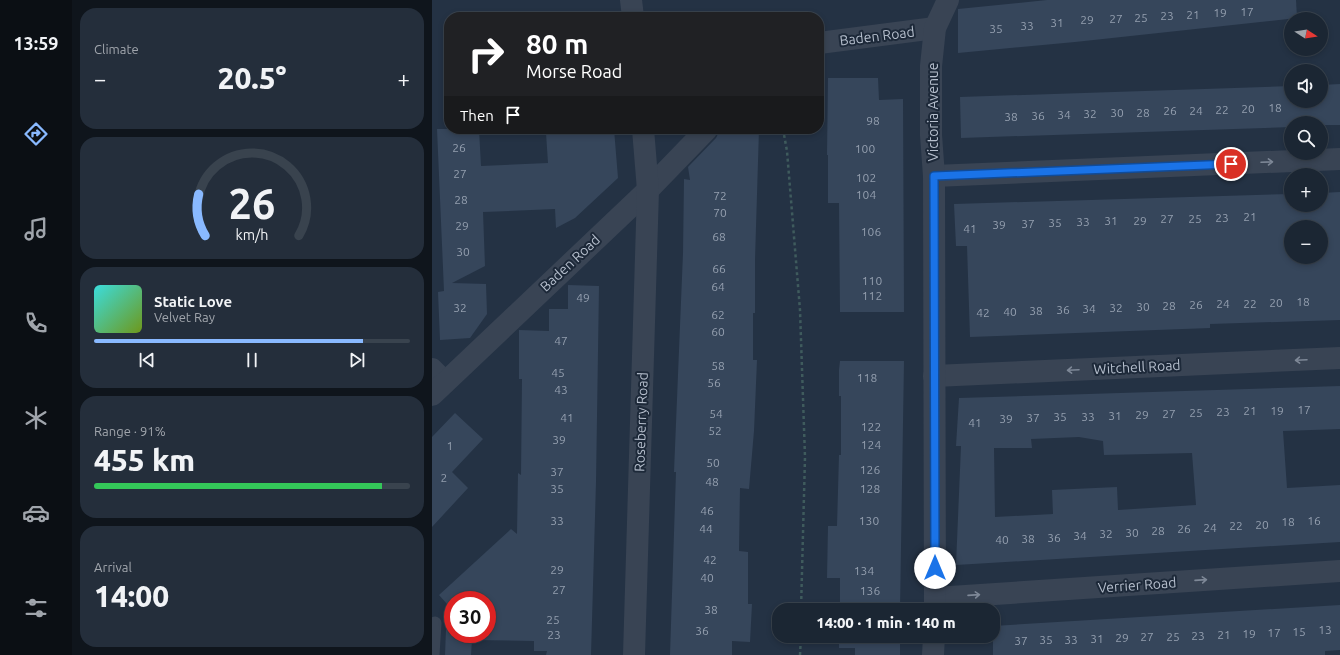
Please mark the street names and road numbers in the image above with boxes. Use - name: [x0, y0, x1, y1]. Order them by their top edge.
- street label: Baden Road: [839, 23, 915, 49]
- street label: Victoria Avenue: [925, 62, 941, 162]
- street label: Baden Road: [537, 231, 603, 295]
- street label: Witchell Road: [1093, 357, 1181, 377]
- street label: Roseberry Road: [631, 372, 651, 472]
- street label: Verrier Road: [1097, 574, 1177, 596]

